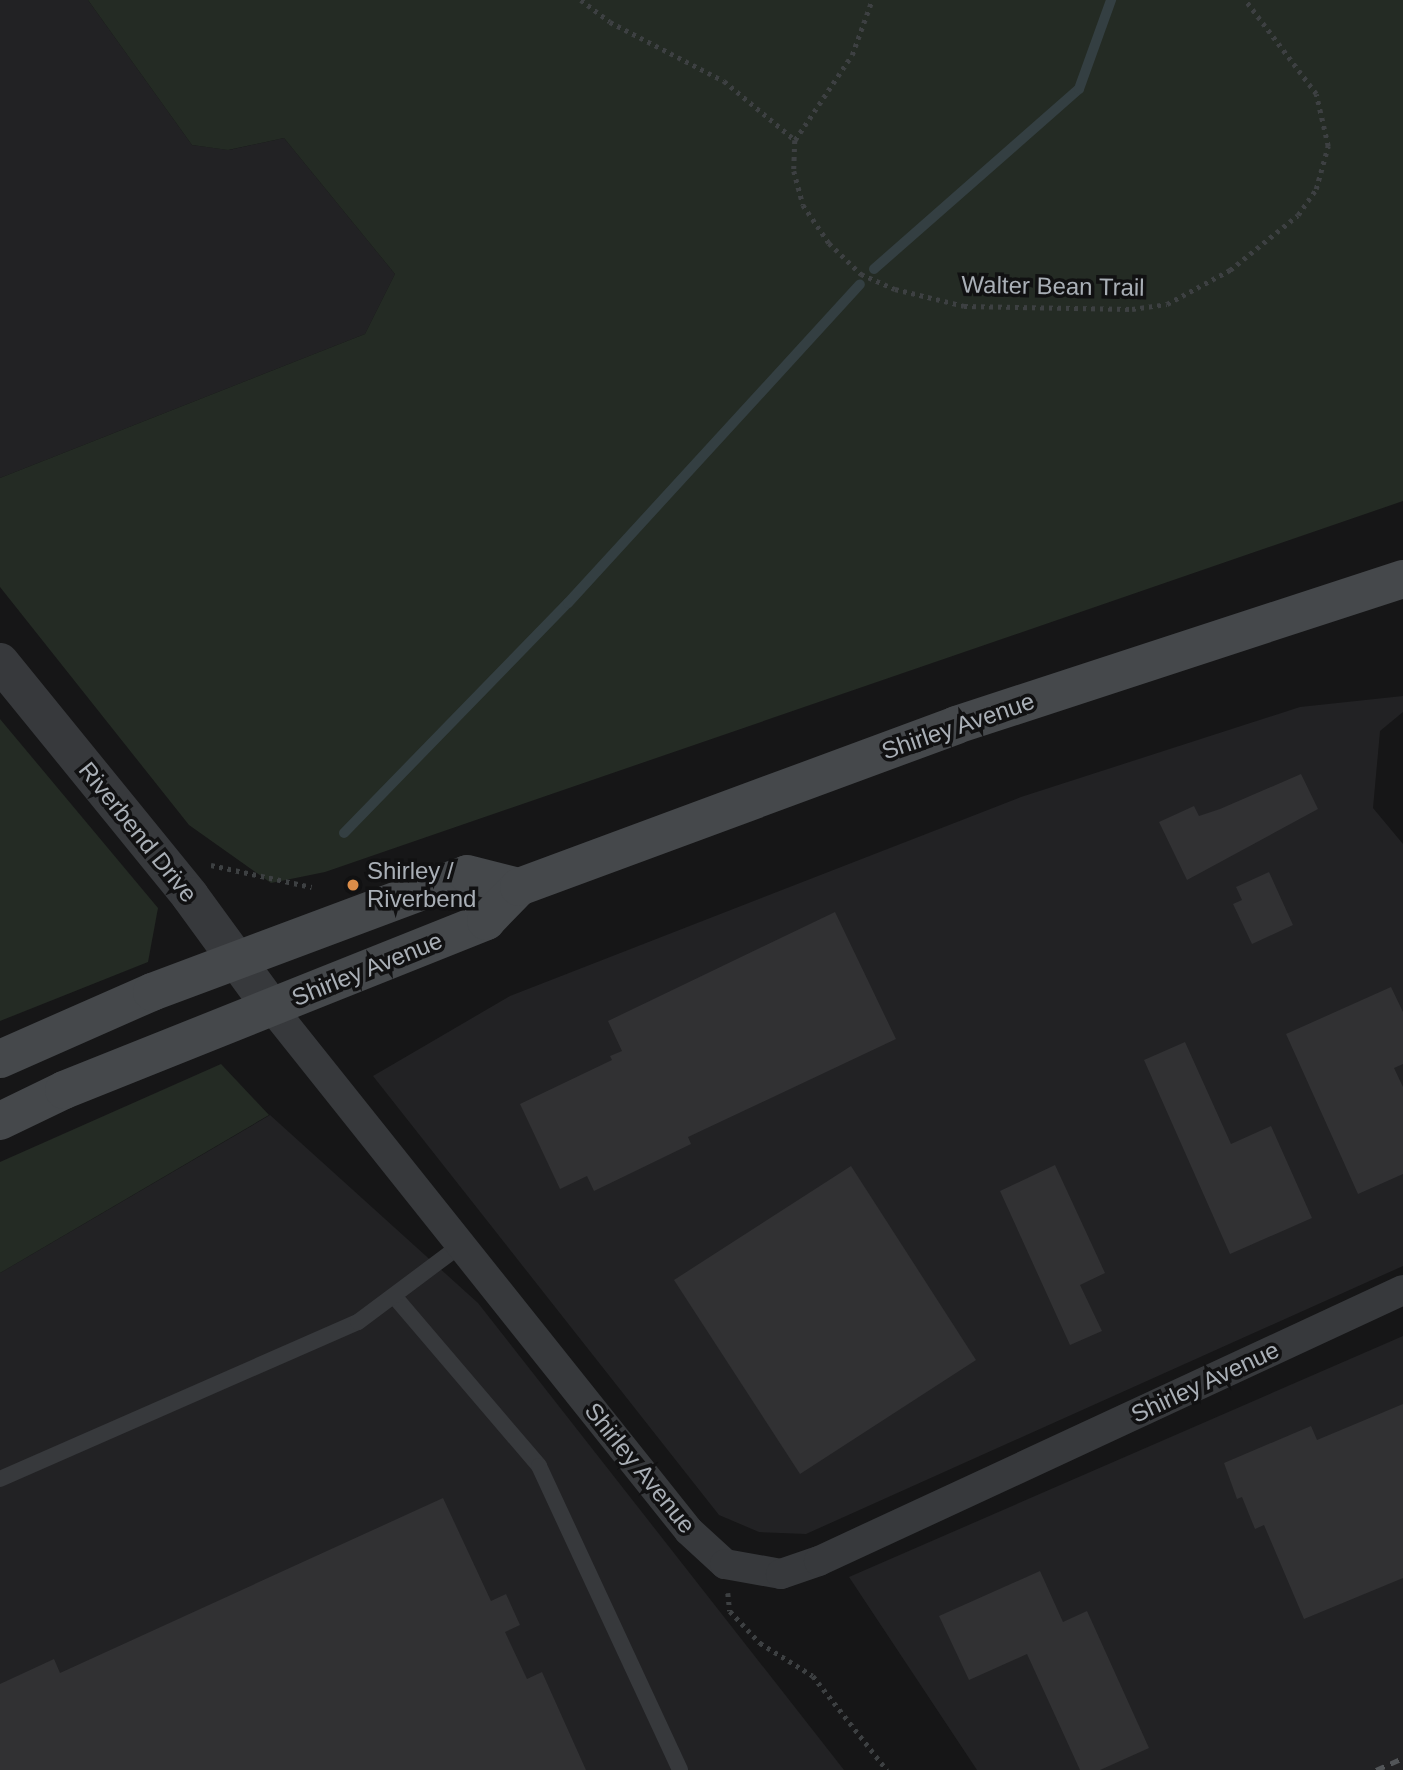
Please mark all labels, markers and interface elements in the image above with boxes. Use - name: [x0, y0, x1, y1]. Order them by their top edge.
- street label: Walter Bean Trail: [961, 270, 1145, 302]
- street label: Shirley Avenue: [877, 686, 1039, 766]
- street label: Riverbend Drive: [73, 756, 203, 908]
- place label: Shirley / Riverbend: [367, 857, 476, 913]
- marker: Shirley / Riverbend: [345, 877, 361, 893]
- street label: Shirley Avenue: [287, 925, 447, 1013]
- street label: Shirley Avenue: [1126, 1335, 1284, 1429]
- street label: Shirley Avenue: [578, 1396, 702, 1540]

